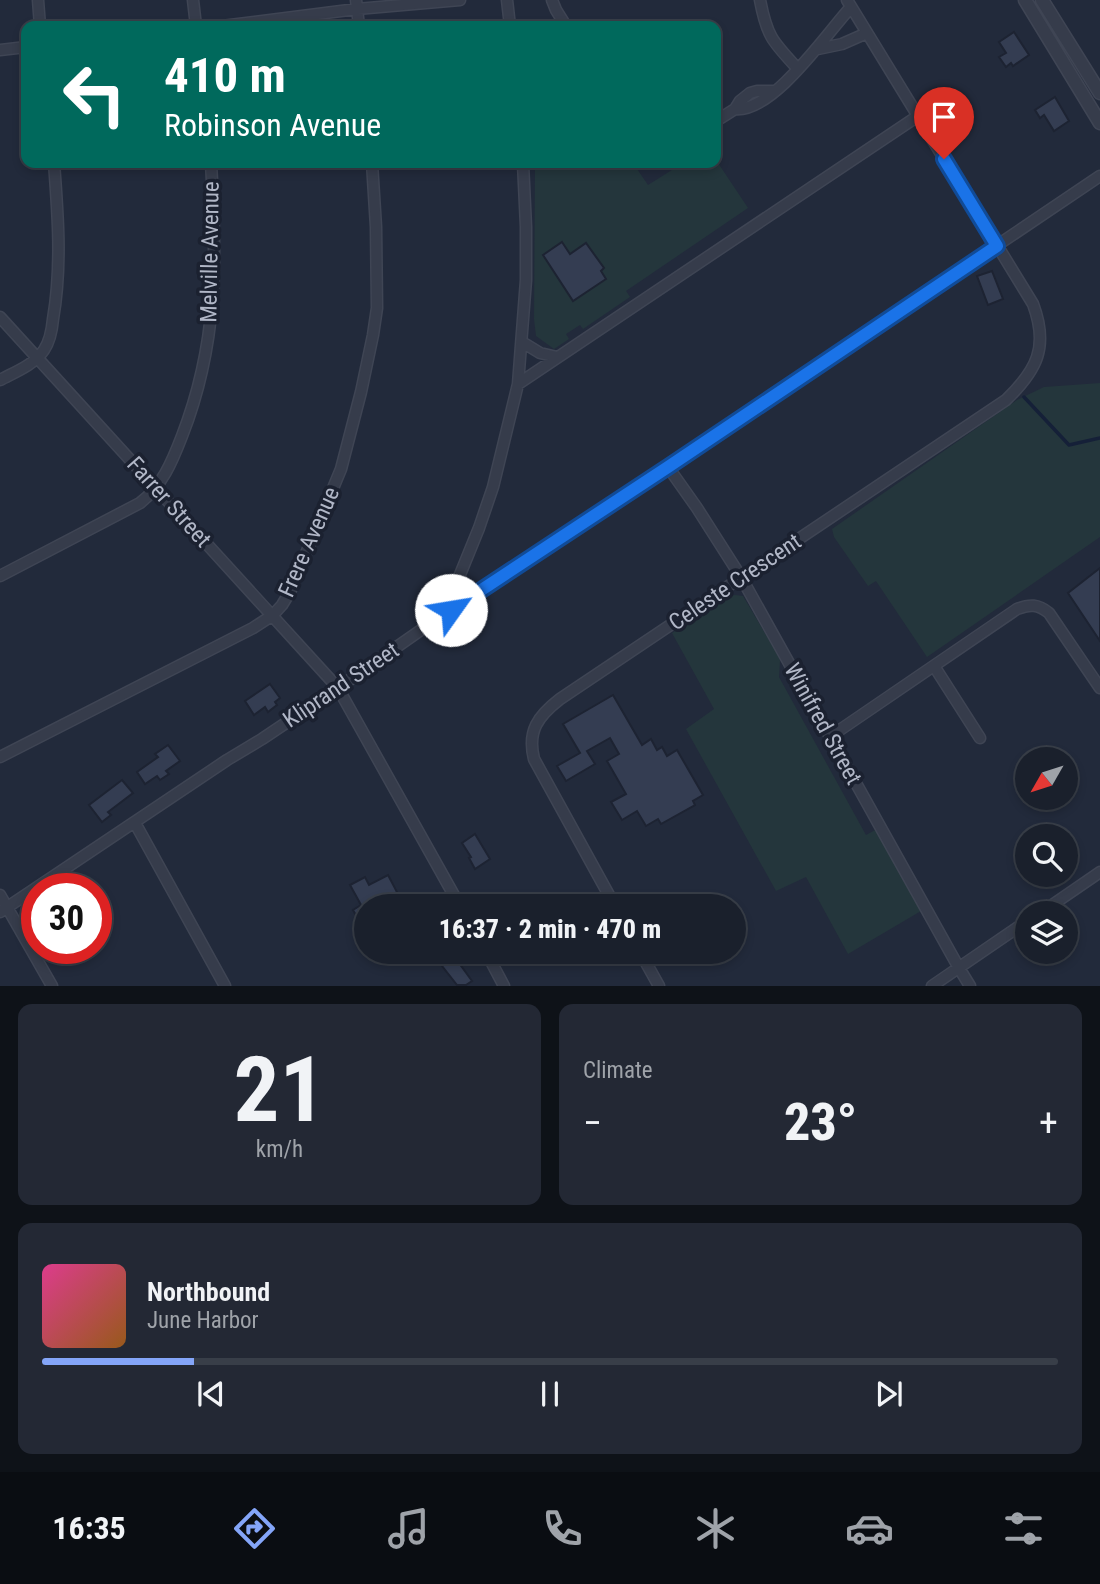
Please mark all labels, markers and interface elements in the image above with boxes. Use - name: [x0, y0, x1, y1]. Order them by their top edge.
- text: 410 m: [164, 47, 286, 104]
- icon: left: [49, 49, 140, 140]
- pin: [914, 87, 974, 159]
- icon: arrive: [925, 98, 963, 136]
- text: Robinson Avenue: [164, 106, 381, 144]
- street label: Melville Avenue: [195, 181, 225, 323]
- street label: Farrer Street: [121, 451, 217, 553]
- street label: Frere Avenue: [273, 483, 345, 601]
- street label: Celeste Crescent: [664, 528, 806, 636]
- position arrow: [414, 573, 488, 647]
- street label: Kliprand Street: [278, 636, 404, 734]
- street label: Winifred Street: [779, 659, 867, 789]
- north arrow: [1015, 747, 1078, 810]
- map controls: [1015, 747, 1078, 964]
- button: search: [1015, 824, 1078, 887]
- speed limit sign: 30: [21, 873, 112, 964]
- button: layers: [1015, 901, 1078, 964]
- text: 16:37 · 2 min · 470 m: [439, 914, 661, 944]
- text: 21: [234, 1037, 325, 1143]
- text: Climate: [583, 1057, 653, 1084]
- text: 23°: [784, 1092, 857, 1153]
- text: −: [583, 1101, 602, 1145]
- text: +: [1039, 1101, 1058, 1145]
- text: km/h: [256, 1136, 303, 1163]
- text: Northbound: [147, 1277, 270, 1307]
- text: June Harbor: [147, 1307, 259, 1334]
- icon: previous: [192, 1375, 230, 1413]
- icon: pause: [531, 1375, 569, 1413]
- icon: next: [870, 1375, 908, 1413]
- icon: directions: [230, 1504, 279, 1553]
- icon: music: [384, 1504, 433, 1553]
- icon: phone: [538, 1504, 587, 1553]
- icon: climate: [691, 1504, 740, 1553]
- icon: car: [845, 1504, 894, 1553]
- icon: filters: [999, 1504, 1048, 1553]
- text: 16:35: [52, 1509, 126, 1547]

